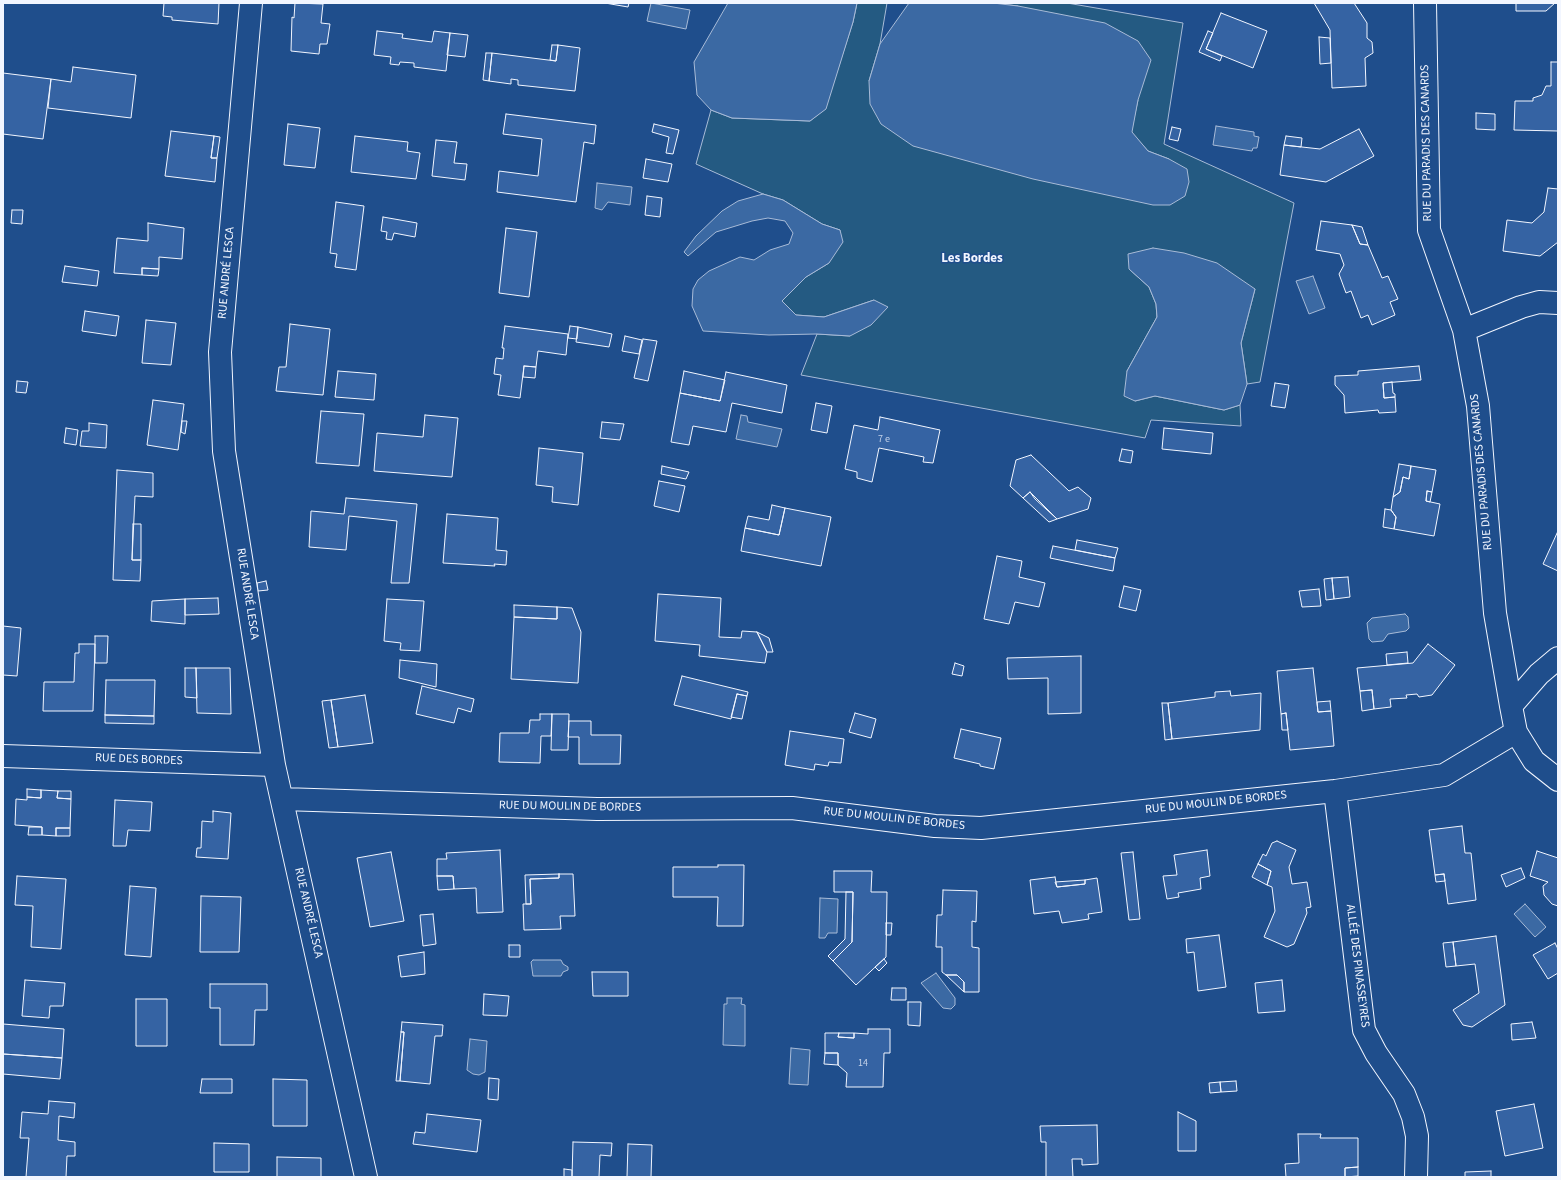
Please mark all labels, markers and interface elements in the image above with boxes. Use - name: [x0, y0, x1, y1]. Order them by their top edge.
- street label: RUE DU PARADIS DES CANARDS: [1418, 64, 1436, 222]
- street label: RUE ANDRÉ LESCA: [216, 226, 238, 320]
- district label: Les Bordes: [941, 251, 1003, 267]
- street label: RUE DU PARADIS DES CANARDS: [1468, 393, 1496, 551]
- house number: 7 e: [878, 434, 890, 446]
- street label: RUE ANDRÉ LESCA: [233, 547, 261, 641]
- street label: RUE DES BORDES: [95, 751, 183, 769]
- street label: RUE DU MOULIN DE BORDES: [1144, 788, 1288, 818]
- street label: RUE DU MOULIN DE BORDES: [499, 799, 641, 815]
- street label: RUE DU MOULIN DE BORDES: [822, 804, 966, 834]
- street label: RUE ANDRÉ LESCA: [291, 866, 325, 960]
- street label: ALLÉE DES PINASSEYRES: [1342, 903, 1372, 1029]
- house number: 14: [858, 1058, 868, 1070]

